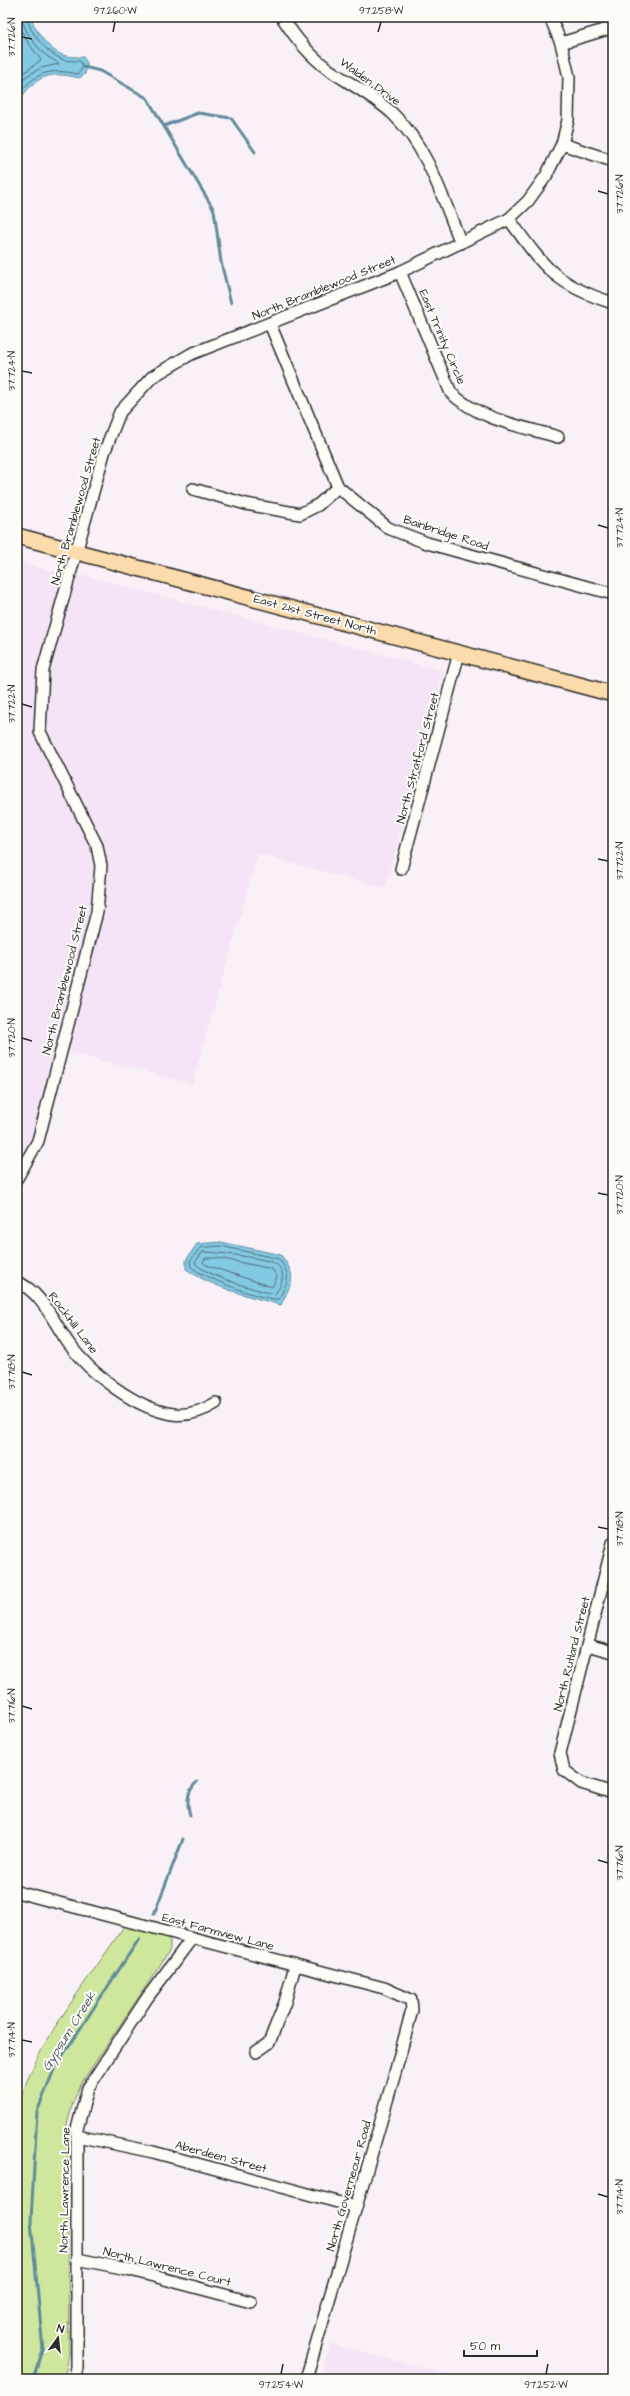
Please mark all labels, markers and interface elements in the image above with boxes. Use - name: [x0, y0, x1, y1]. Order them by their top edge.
- text: 97.260°W: [93, 4, 137, 18]
- text: 97.258°W: [359, 4, 404, 18]
- text: 37.726°N: [5, 17, 19, 57]
- street label: Walden Drive: [336, 54, 404, 110]
- text: 37.726°N: [613, 174, 627, 214]
- street label: North Bramblewood Street: [250, 251, 398, 325]
- street label: East Trinity Circle: [413, 287, 470, 388]
- text: 37.724°N: [5, 351, 19, 391]
- street label: North Bramblewood Street: [47, 435, 105, 587]
- text: 37.724°N: [613, 508, 627, 548]
- street label: Bainbridge Road: [401, 511, 491, 556]
- street label: East 21st Street North: [252, 590, 378, 640]
- text: 37.722°N: [5, 685, 19, 723]
- street label: North Stratford Street: [392, 690, 444, 825]
- text: 37.722°N: [613, 842, 627, 880]
- street label: North Bramblewood Street: [38, 903, 92, 1056]
- text: 37.720°N: [5, 1018, 19, 1058]
- text: 37.720°N: [613, 1175, 627, 1215]
- street label: Rockhill Lane: [44, 1289, 102, 1358]
- text: 37.718°N: [5, 1354, 19, 1390]
- text: 37.718°N: [613, 1511, 627, 1547]
- street label: North Rutland Street: [549, 1595, 595, 1713]
- text: 37.716°N: [5, 1689, 19, 1723]
- text: 37.716°N: [613, 1846, 627, 1880]
- street label: East Farmview Lane: [160, 1909, 276, 1955]
- water label: Gypsum Creek: [37, 1987, 102, 2075]
- text: 37.714°N: [5, 2022, 19, 2058]
- street label: North Governeour Road: [322, 2119, 376, 2253]
- street label: North Lawrence Lane: [55, 2127, 75, 2253]
- street label: Aberdeen Street: [173, 2137, 269, 2177]
- text: 37.714°N: [613, 2179, 627, 2215]
- street label: North Lawrence Court: [101, 2243, 233, 2291]
- north arrow: [38, 2318, 78, 2358]
- text: N: [55, 2321, 66, 2337]
- scale bar: [464, 2332, 537, 2358]
- text: 50 m: [470, 2338, 501, 2355]
- text: 97.254°W: [259, 2378, 304, 2392]
- text: 97.252°W: [524, 2378, 568, 2392]

